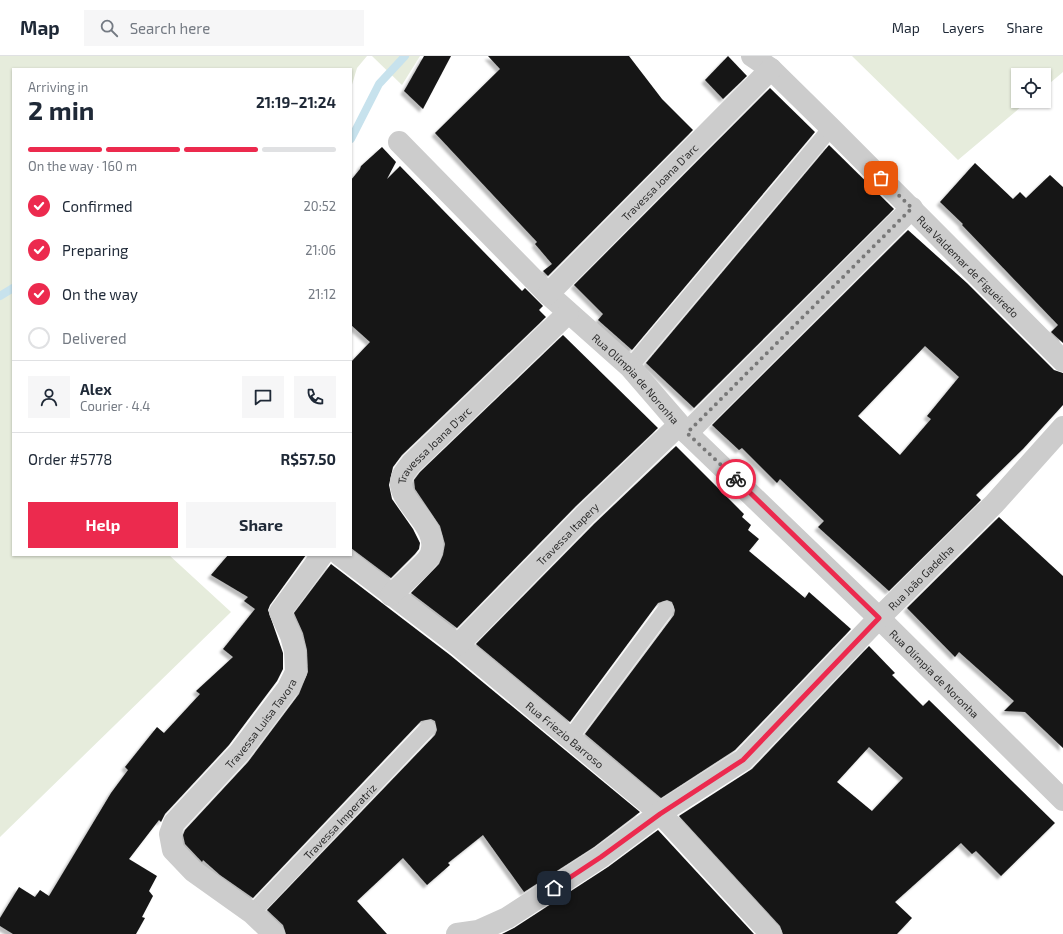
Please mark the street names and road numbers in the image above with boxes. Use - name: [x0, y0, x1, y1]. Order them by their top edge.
- street label: Travessa Joana D'arc: [618, 141, 700, 223]
- street label: Rua Valdemar de Figueiredo: [915, 212, 1022, 320]
- street label: Rua Olímpia de Noronha: [590, 330, 682, 426]
- street label: Travessa Joana D'arc: [394, 403, 474, 485]
- street label: Travessa Itapery: [533, 499, 601, 568]
- street label: Rua João Gadelha: [885, 542, 956, 612]
- street label: Rua Olímpia de Noronha: [887, 626, 982, 720]
- street label: Travessa Luisa Tavora: [222, 676, 298, 771]
- street label: Rua Friezio Barroso: [524, 698, 607, 770]
- street label: Travessa Imperatriz: [301, 780, 379, 862]

